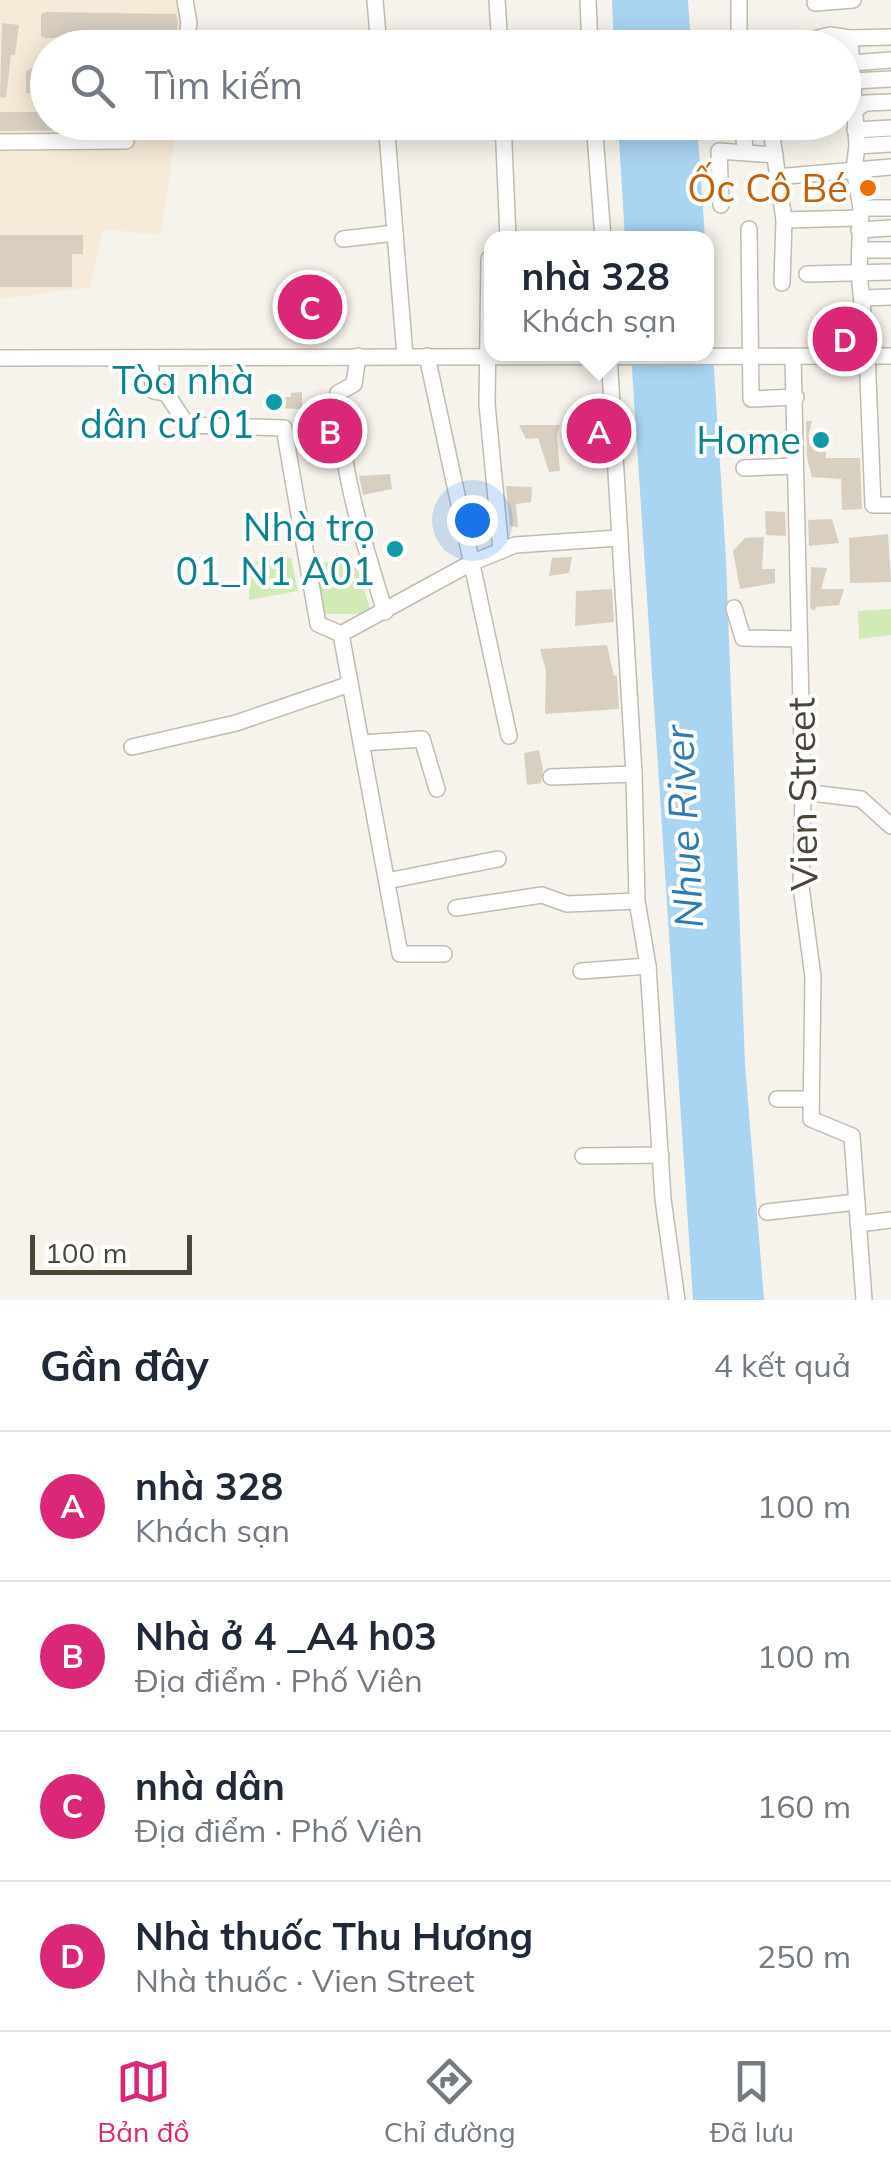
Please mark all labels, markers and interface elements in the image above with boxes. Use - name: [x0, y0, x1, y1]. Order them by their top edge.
- search box: [30, 30, 861, 140]
- icon: search: [65, 58, 120, 113]
- text: Tìm kiếm: [145, 61, 303, 109]
- place label: Ốc Cô Bé: [687, 162, 848, 212]
- marker: Ốc Cô Bé: [857, 177, 879, 199]
- popup: [484, 231, 714, 361]
- text: nhà 328: [521, 252, 670, 300]
- pin: C: [278, 270, 342, 344]
- text: Khách sạn: [521, 300, 677, 340]
- pin: D: [812, 302, 878, 376]
- place label: Tòa nhà dân cư 01: [80, 356, 254, 448]
- marker: Tòa nhà dân cư 01: [263, 391, 285, 413]
- pin: B: [298, 394, 362, 468]
- pin: A: [566, 394, 632, 468]
- place label: Home: [696, 416, 801, 464]
- marker: Home: [810, 429, 832, 451]
- your location: [447, 495, 498, 546]
- place label: Nhà trọ 01_N1 A01: [176, 503, 375, 595]
- marker: Nhà trọ 01_N1 A01: [384, 538, 406, 560]
- street label: Vien Street: [776, 697, 828, 891]
- water label: Nhue River: [653, 723, 713, 930]
- scale bar: [30, 1230, 192, 1274]
- text: 100 m: [45, 1235, 127, 1270]
- text: Gần đây: [40, 1339, 209, 1392]
- text: 4 kết quả: [714, 1345, 851, 1385]
- text: nhà 328: [135, 1462, 283, 1510]
- text: A: [60, 1486, 85, 1526]
- text: 100 m: [757, 1486, 851, 1526]
- text: Khách sạn: [135, 1510, 290, 1550]
- text: Nhà ở 4 _A4 h03: [135, 1612, 437, 1660]
- text: B: [61, 1636, 84, 1676]
- text: 100 m: [757, 1636, 851, 1676]
- text: Địa điểm · Phố Viên: [135, 1660, 423, 1700]
- text: nhà dân: [135, 1762, 285, 1810]
- text: C: [62, 1786, 83, 1826]
- text: 160 m: [757, 1786, 851, 1826]
- text: Địa điểm · Phố Viên: [135, 1810, 423, 1850]
- text: Nhà thuốc Thu Hương: [135, 1912, 533, 1960]
- text: D: [60, 1936, 85, 1976]
- text: 250 m: [757, 1936, 851, 1976]
- text: Nhà thuốc · Vien Street: [135, 1960, 475, 2000]
- tab: Bản đồ: [97, 2054, 190, 2149]
- tab: Chỉ đường: [384, 2054, 516, 2149]
- tab: Đã lưu: [710, 2054, 794, 2149]

